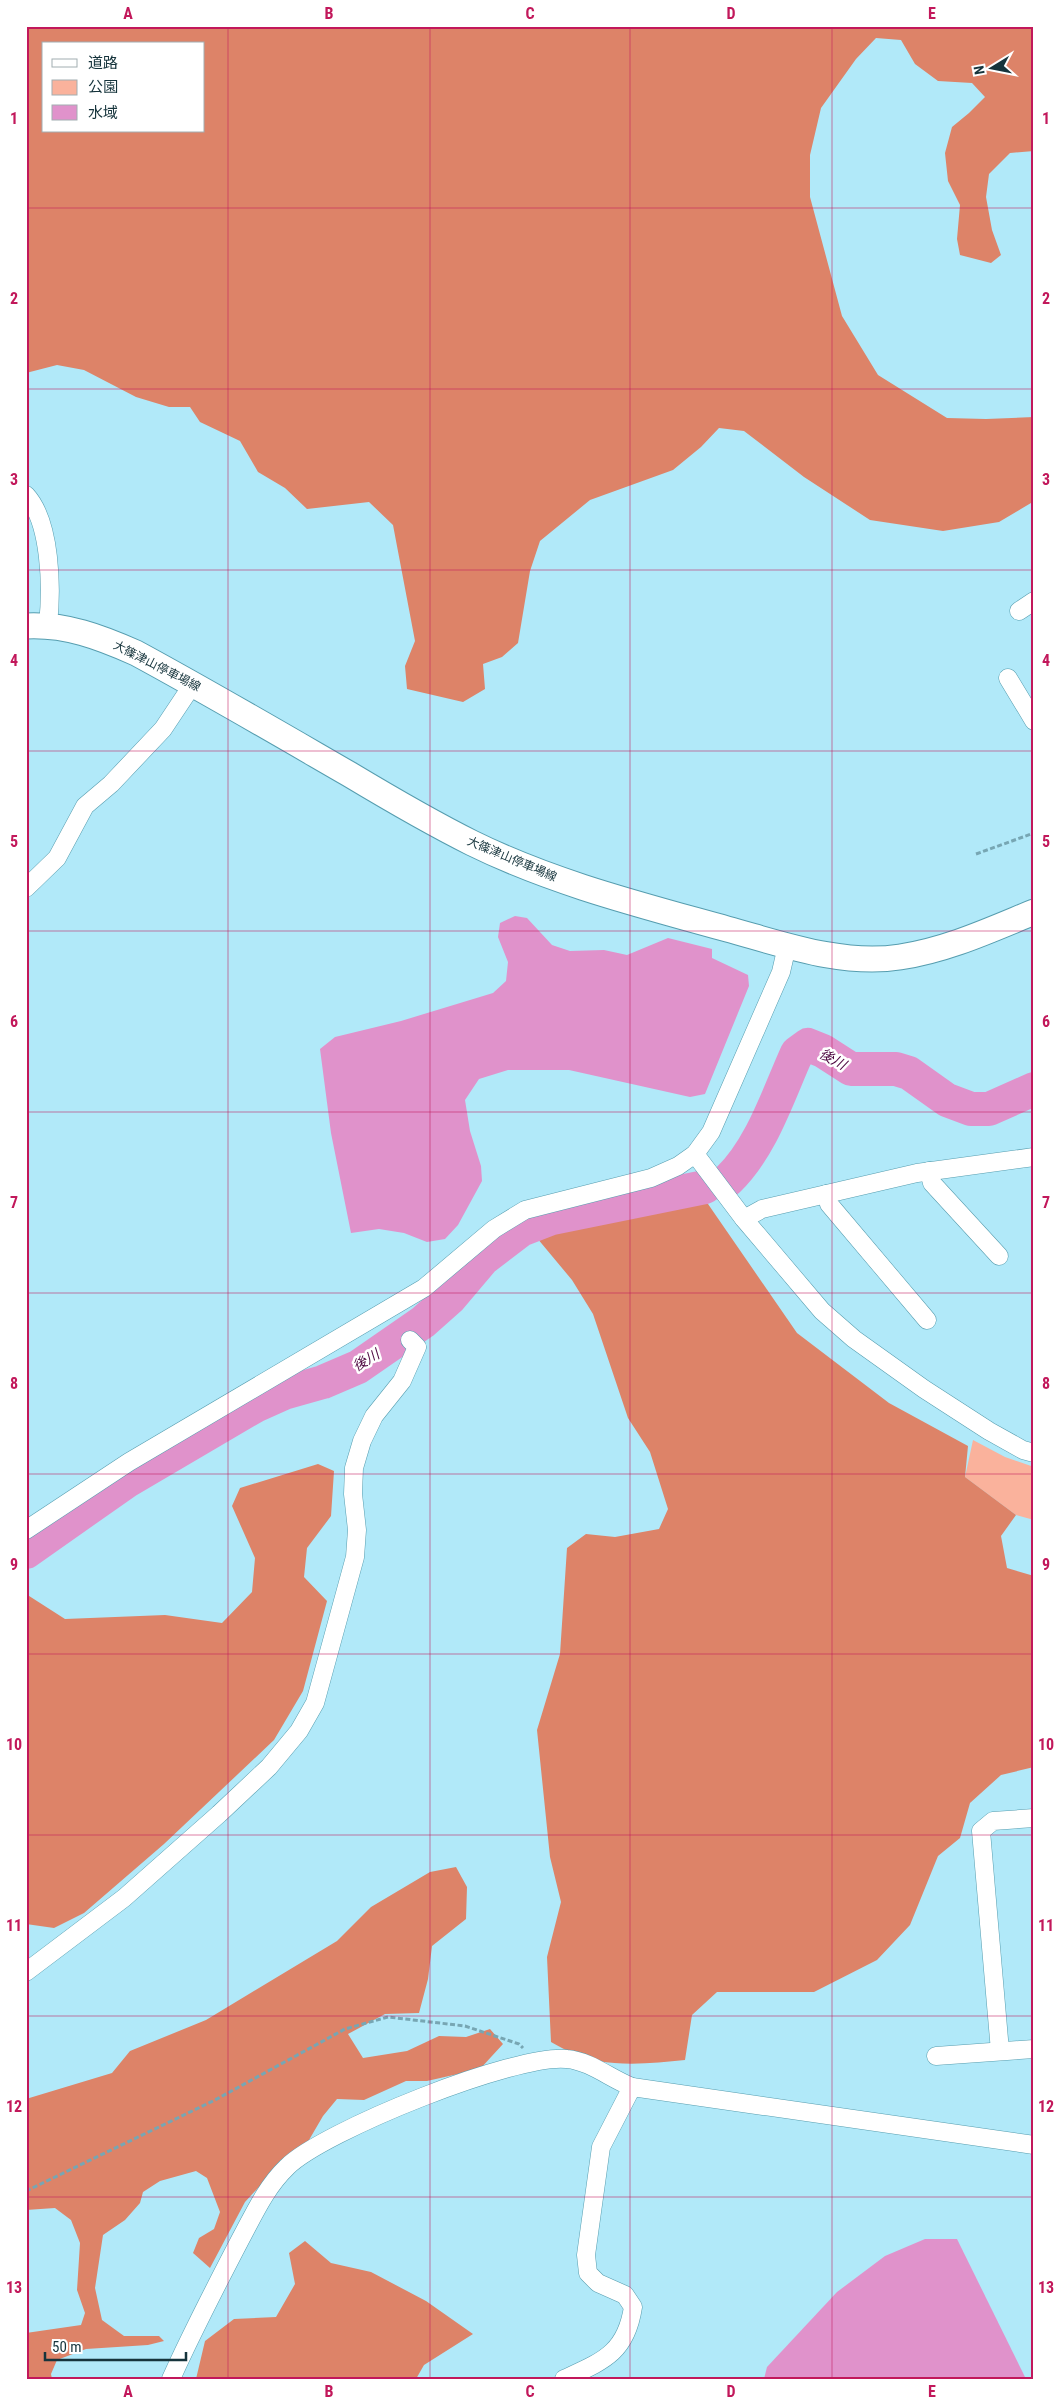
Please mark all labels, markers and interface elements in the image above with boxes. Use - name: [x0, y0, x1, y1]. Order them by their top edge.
- text: A: [123, 4, 133, 23]
- text: B: [325, 4, 334, 23]
- text: C: [525, 4, 535, 23]
- text: D: [726, 4, 736, 23]
- text: E: [928, 4, 936, 23]
- legend: [42, 42, 205, 132]
- north arrow: [968, 42, 1018, 92]
- text: 道路: [88, 54, 118, 72]
- text: N: [971, 65, 988, 76]
- text: 公園: [88, 78, 118, 96]
- text: 水域: [88, 104, 118, 122]
- text: 1: [10, 109, 18, 128]
- text: 1: [1042, 109, 1050, 128]
- text: 2: [10, 289, 18, 308]
- text: 2: [1042, 289, 1050, 308]
- text: 3: [10, 470, 18, 489]
- text: 3: [1042, 470, 1050, 489]
- street label: 大篠津山停車場線: [111, 638, 203, 694]
- text: 4: [10, 651, 18, 670]
- text: 4: [1042, 651, 1050, 670]
- text: 5: [10, 832, 18, 851]
- text: 5: [1042, 832, 1050, 851]
- street label: 大篠津山停車場線: [465, 834, 559, 884]
- text: 6: [10, 1012, 18, 1031]
- text: 6: [1042, 1012, 1050, 1031]
- water label: 後川: [817, 1045, 851, 1074]
- text: 7: [10, 1193, 18, 1212]
- text: 7: [1042, 1193, 1050, 1212]
- water label: 後川: [350, 1345, 384, 1374]
- text: 8: [10, 1374, 18, 1393]
- text: 8: [1042, 1374, 1050, 1393]
- text: 9: [10, 1555, 18, 1574]
- text: 9: [1042, 1555, 1050, 1574]
- text: 10: [6, 1735, 22, 1754]
- text: 10: [1038, 1735, 1054, 1754]
- text: 11: [6, 1916, 22, 1935]
- text: 11: [1038, 1916, 1054, 1935]
- text: 12: [6, 2097, 22, 2116]
- text: 12: [1038, 2097, 1054, 2116]
- text: 13: [6, 2278, 22, 2297]
- text: 13: [1038, 2278, 1054, 2297]
- scale bar: [45, 2330, 186, 2362]
- text: 50 m: [52, 2338, 82, 2356]
- text: A: [123, 2382, 133, 2401]
- text: B: [325, 2382, 334, 2401]
- text: C: [525, 2382, 535, 2401]
- text: D: [726, 2382, 736, 2401]
- text: E: [928, 2382, 936, 2401]

